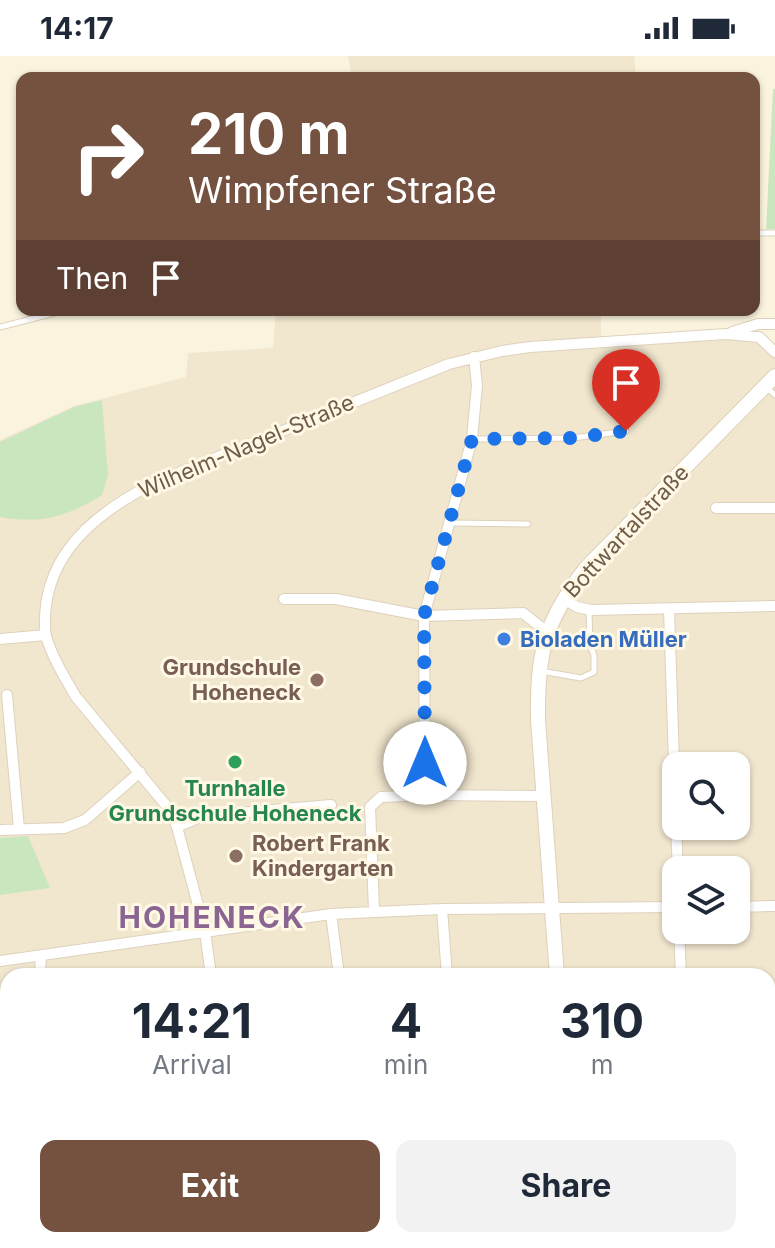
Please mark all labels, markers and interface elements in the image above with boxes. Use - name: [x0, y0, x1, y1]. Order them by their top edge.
- text: 14:17: [40, 10, 114, 46]
- text: 210 m: [188, 100, 350, 168]
- icon: right: [56, 104, 160, 208]
- text: Wimpfener Straße: [188, 168, 497, 212]
- icon: arrive: [144, 256, 188, 300]
- text: Then: [56, 260, 128, 296]
- pin: [592, 349, 660, 431]
- icon: arrive: [604, 361, 648, 405]
- street label: Wilhelm-Nagel-Straße: [134, 389, 358, 503]
- street label: Bottwartalstraße: [558, 459, 694, 603]
- place label: Bioladen Müller: [520, 626, 687, 652]
- marker: Bioladen Müller: [495, 630, 513, 648]
- place label: Grundschule Hoheneck: [163, 654, 301, 705]
- marker: Grundschule Hoheneck: [308, 671, 326, 689]
- position arrow: [383, 721, 467, 805]
- map controls: [662, 752, 750, 944]
- button: search: [662, 752, 750, 840]
- marker: Turnhalle Grundschule Hoheneck: [226, 753, 244, 771]
- place label: Turnhalle Grundschule Hoheneck: [109, 775, 362, 826]
- place label: Robert Frank Kindergarten: [252, 830, 394, 881]
- marker: Robert Frank Kindergarten: [227, 847, 245, 865]
- button: layers: [662, 856, 750, 944]
- district label: HOHENECK: [118, 899, 306, 935]
- text: 14:21: [132, 991, 252, 1050]
- text: 4: [390, 991, 422, 1050]
- text: 310: [560, 991, 644, 1050]
- text: Arrival: [152, 1049, 232, 1080]
- text: min: [384, 1049, 428, 1080]
- text: m: [591, 1049, 614, 1080]
- button: Exit: [40, 1140, 380, 1232]
- button: Share: [396, 1140, 736, 1232]

